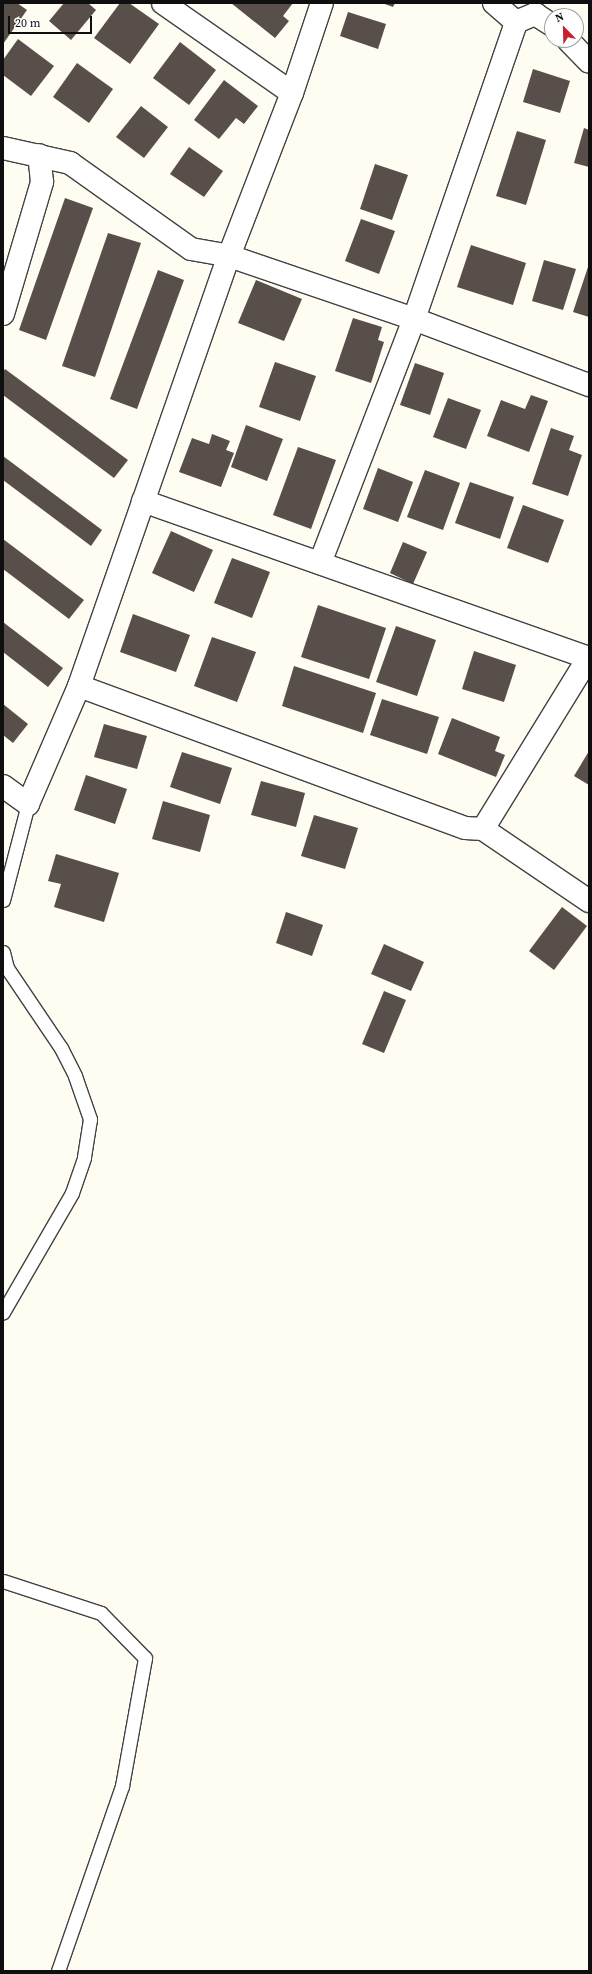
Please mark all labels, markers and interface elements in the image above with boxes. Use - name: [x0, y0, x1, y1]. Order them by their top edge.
- scale bar: [10, 8, 94, 34]
- north arrow: [544, 8, 584, 48]
- text: N: [553, 9, 566, 26]
- text: 20 m: [15, 15, 41, 31]

